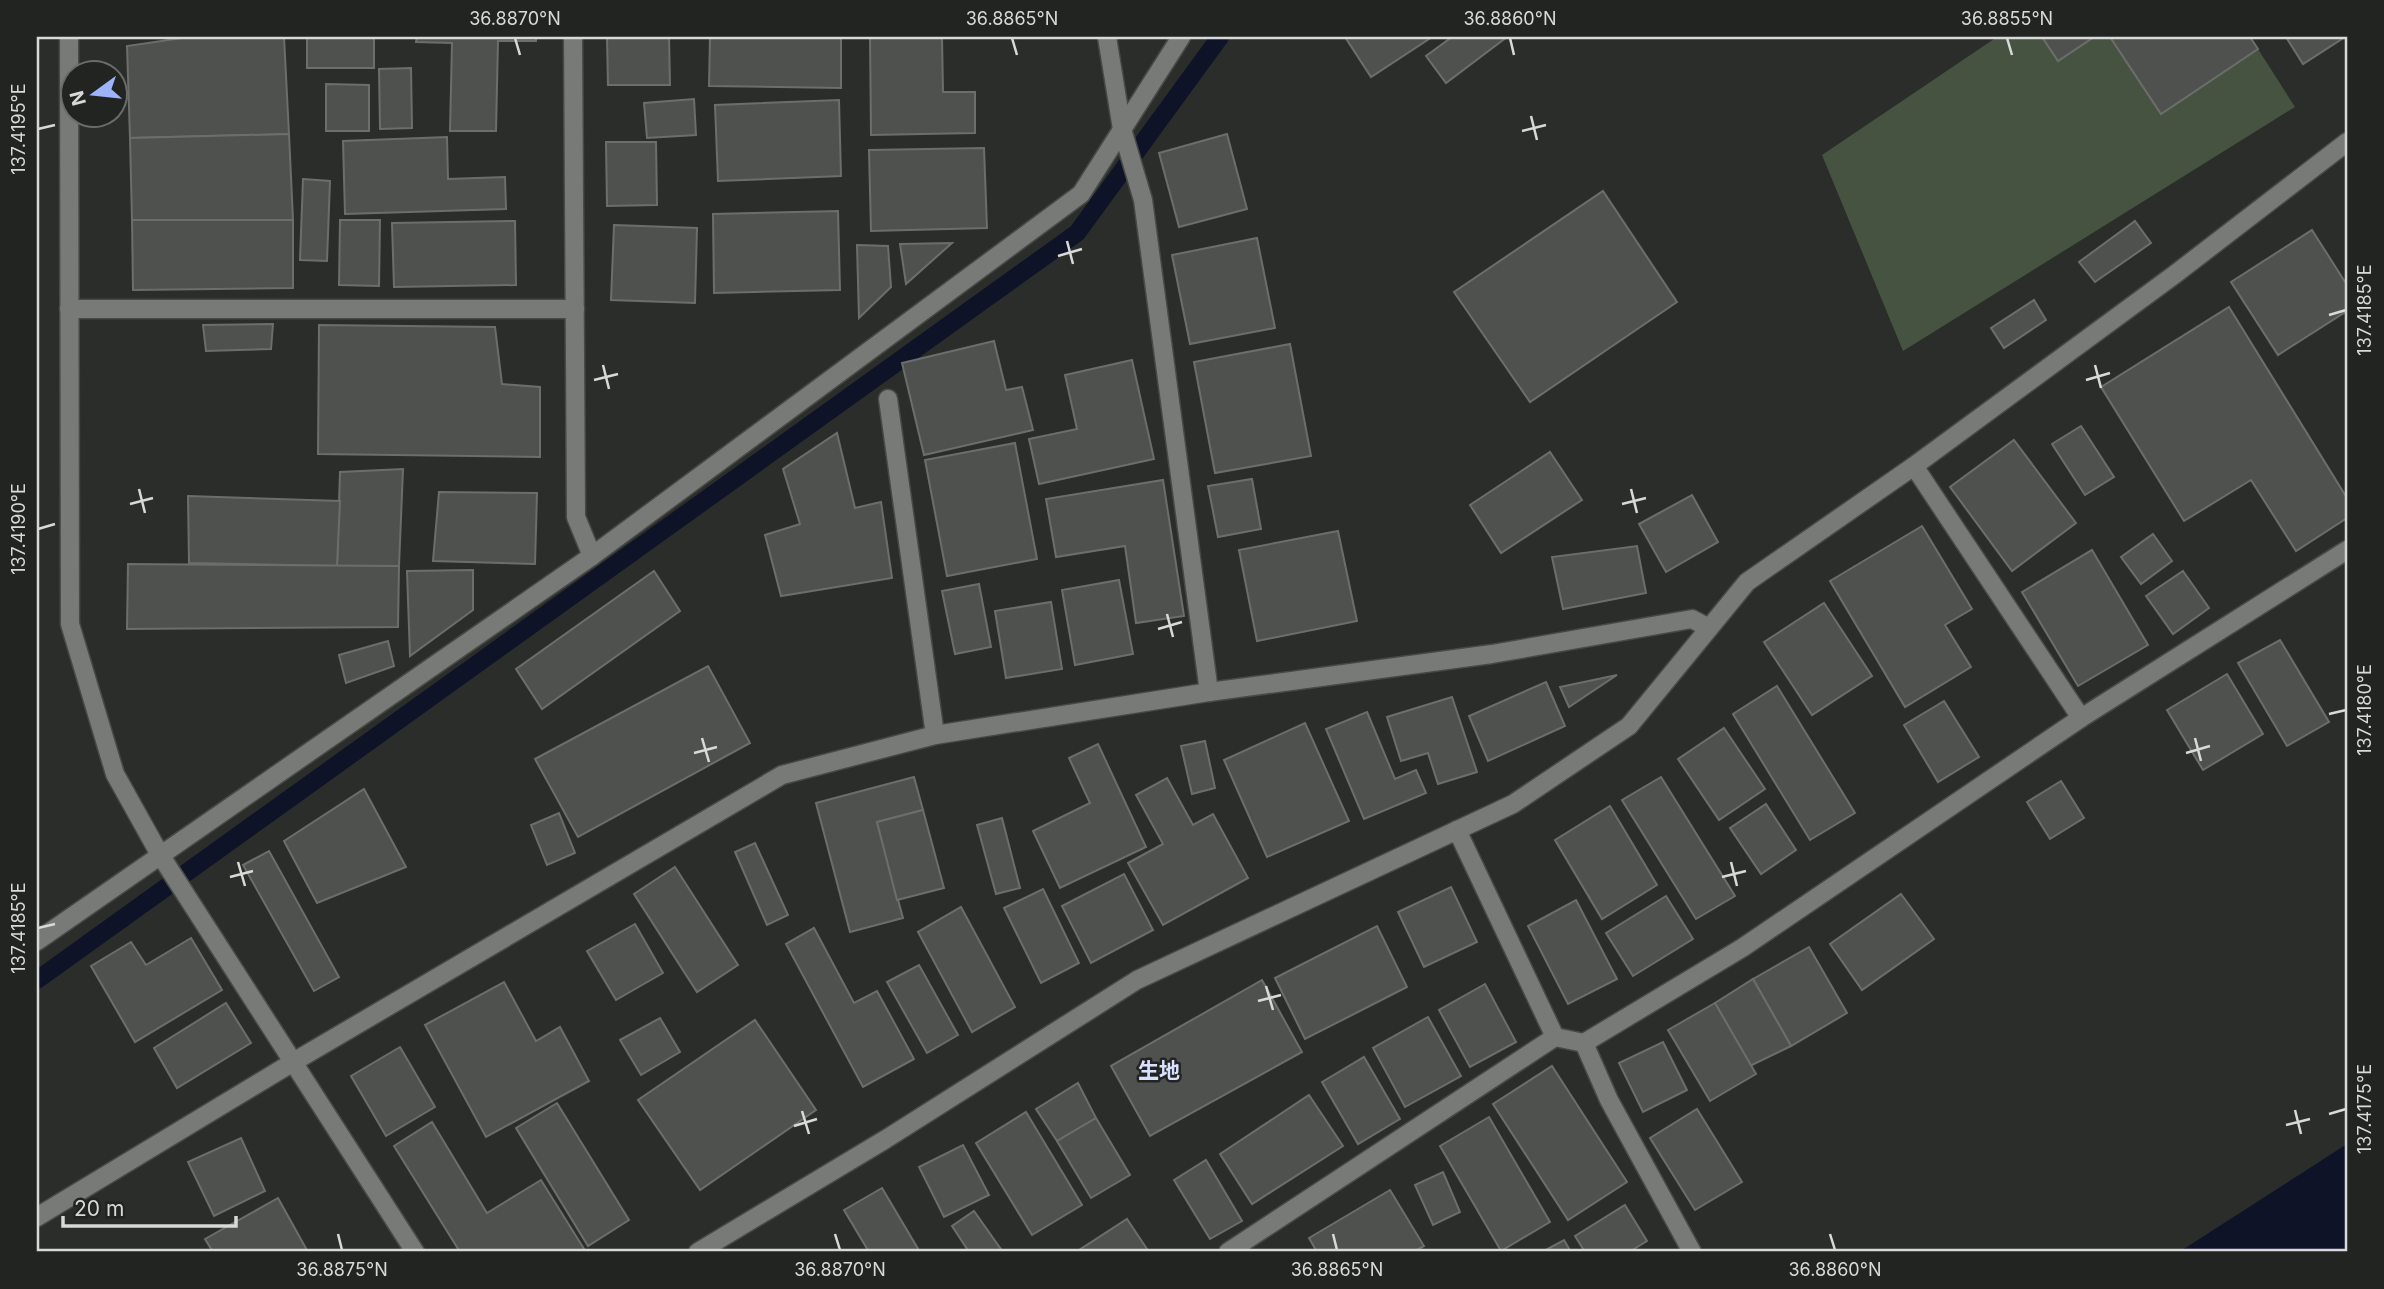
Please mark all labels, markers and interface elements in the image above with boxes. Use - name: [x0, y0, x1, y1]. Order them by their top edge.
- text: 36.8870°N: [469, 8, 561, 29]
- text: 36.8865°N: [966, 8, 1058, 29]
- text: 36.8860°N: [1463, 8, 1557, 29]
- text: 36.8855°N: [1961, 8, 2053, 29]
- north arrow: [60, 60, 130, 130]
- text: 137.4195°E: [8, 83, 29, 175]
- text: N: [65, 88, 91, 108]
- text: 137.4185°E: [2354, 264, 2375, 356]
- text: 137.4190°E: [8, 483, 29, 575]
- text: 137.4180°E: [2354, 664, 2375, 756]
- text: 137.4185°E: [8, 882, 29, 974]
- district label: 生地: [1138, 1058, 1180, 1083]
- text: 137.4175°E: [2354, 1064, 2375, 1154]
- scale bar: [63, 1184, 236, 1228]
- text: 20 m: [74, 1196, 124, 1221]
- text: 36.8875°N: [296, 1259, 388, 1280]
- text: 36.8870°N: [794, 1259, 886, 1280]
- text: 36.8865°N: [1291, 1259, 1383, 1280]
- text: 36.8860°N: [1788, 1259, 1882, 1280]

